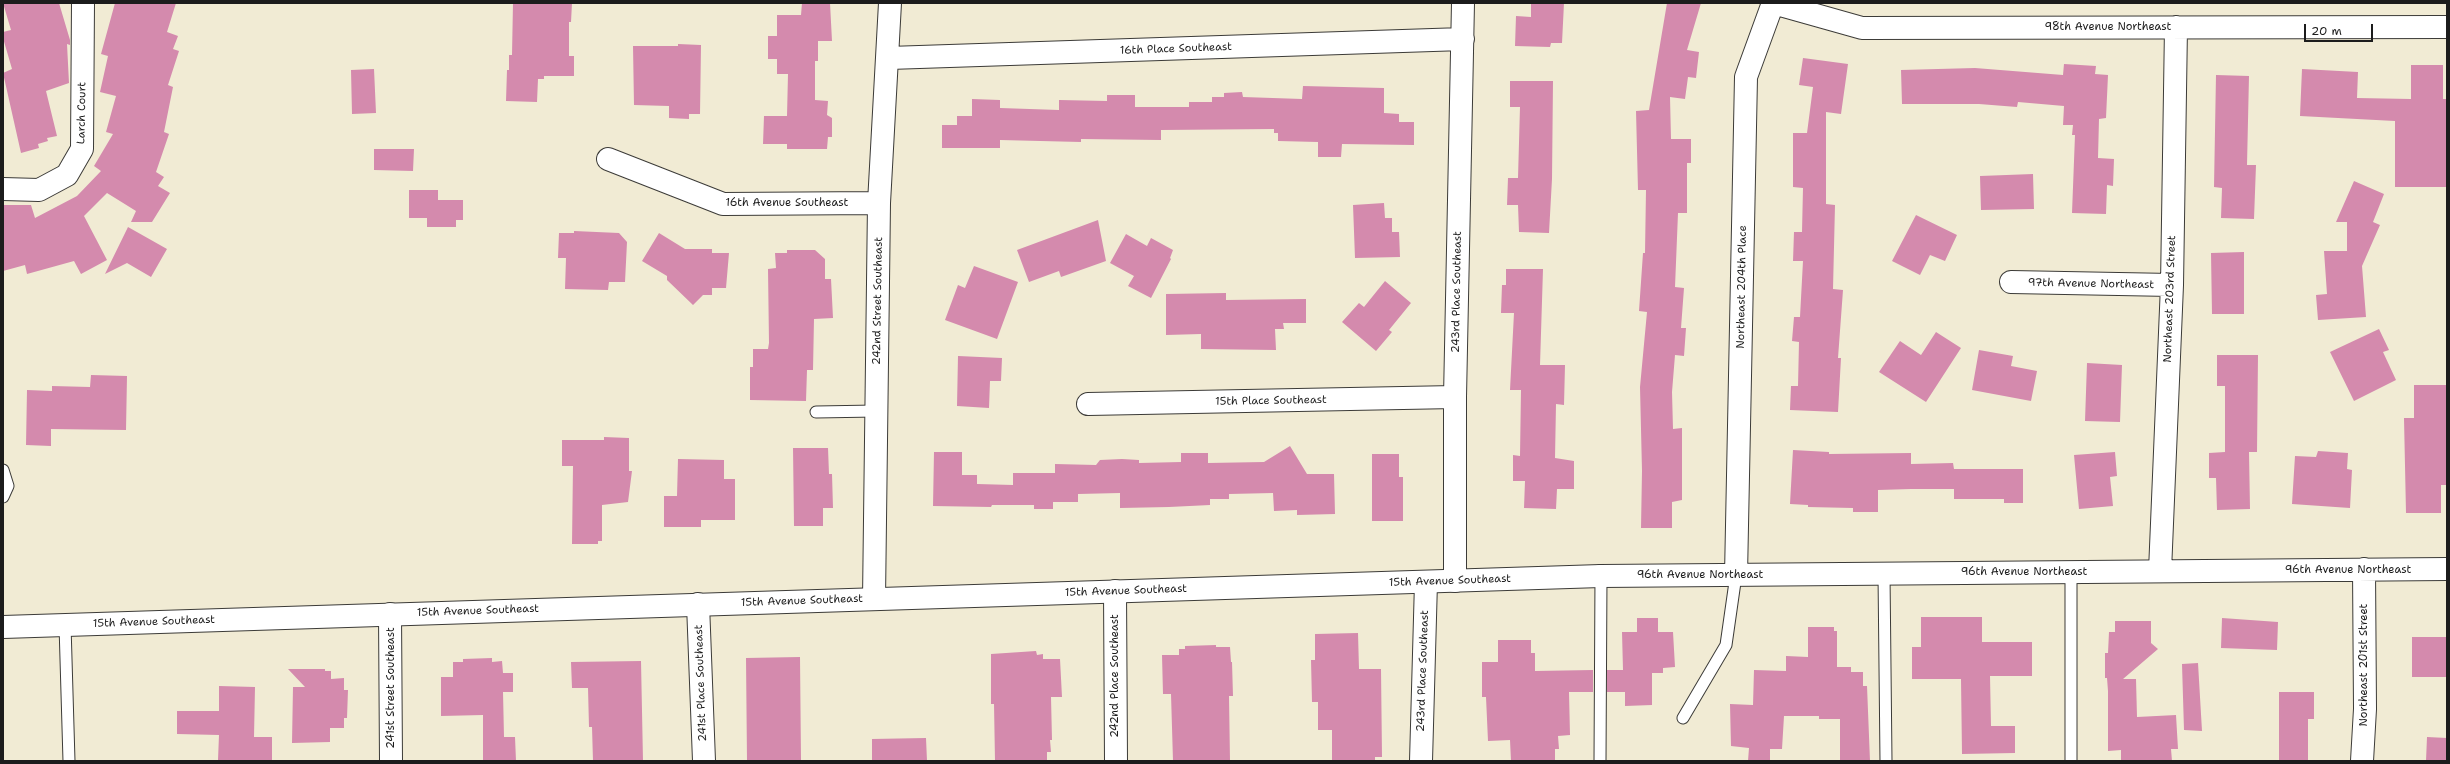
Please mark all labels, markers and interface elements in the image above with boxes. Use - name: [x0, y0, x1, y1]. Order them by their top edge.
- scale bar: [2306, 16, 2375, 42]
- street label: 98th Avenue Northeast: [2045, 20, 2171, 34]
- text: 20 m: [2311, 23, 2342, 39]
- street label: 16th Place Southeast: [1120, 40, 1232, 58]
- street label: Larch Court: [75, 82, 89, 144]
- street label: 16th Avenue Southeast: [726, 196, 848, 210]
- street label: Northeast 204th Place: [1734, 225, 1750, 349]
- street label: 243rd Place Southeast: [1449, 231, 1465, 353]
- street label: Northeast 203rd Street: [2161, 235, 2179, 363]
- street label: 242nd Street Southeast: [870, 237, 886, 365]
- street label: 97th Avenue Northeast: [2028, 276, 2154, 292]
- street label: 15th Place Southeast: [1215, 393, 1327, 409]
- street label: 96th Avenue Northeast: [2285, 563, 2411, 577]
- street label: 96th Avenue Northeast: [1961, 565, 2087, 579]
- street label: 96th Avenue Northeast: [1637, 568, 1763, 582]
- street label: 15th Avenue Southeast: [1389, 572, 1511, 590]
- street label: 15th Avenue Southeast: [1065, 582, 1187, 600]
- street label: 15th Avenue Southeast: [741, 592, 863, 610]
- street label: 15th Avenue Southeast: [417, 602, 539, 620]
- street label: Northeast 201st Street: [2357, 604, 2371, 726]
- street label: 243rd Place Southeast: [1414, 610, 1432, 732]
- street label: 15th Avenue Southeast: [93, 613, 215, 631]
- street label: 242nd Place Southeast: [1108, 614, 1122, 738]
- street label: 241st Place Southeast: [692, 624, 710, 742]
- street label: 241st Street Southeast: [384, 627, 398, 749]

